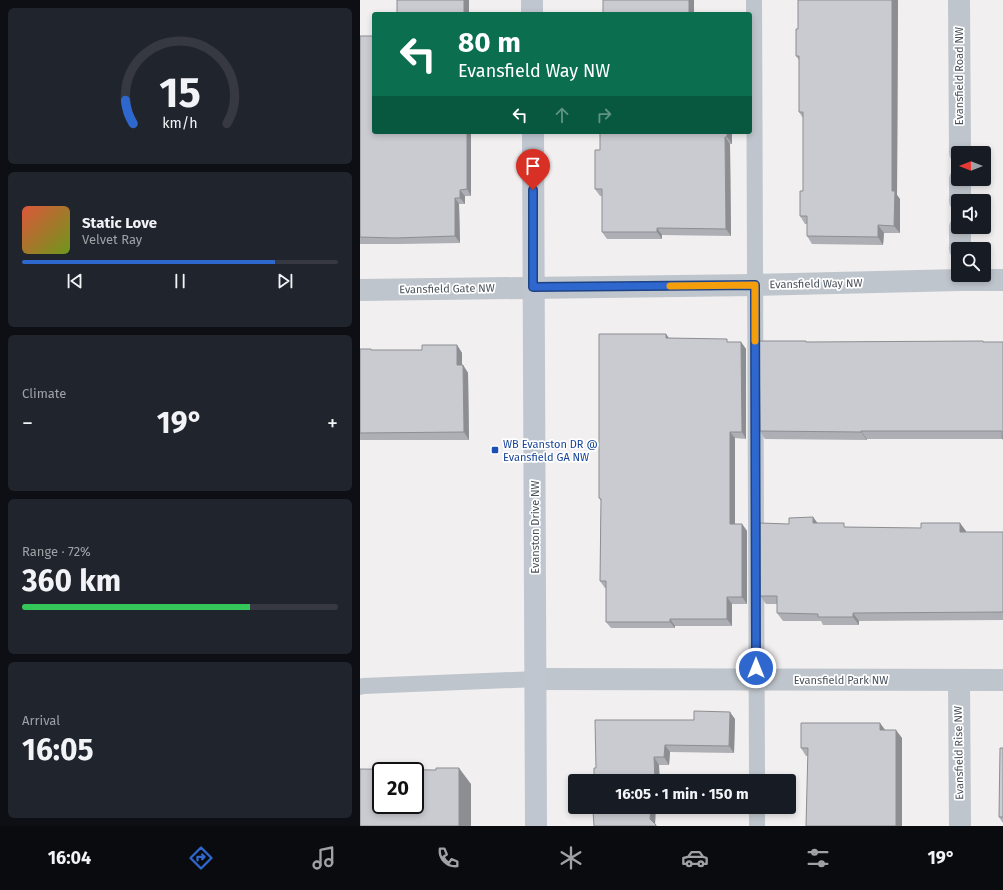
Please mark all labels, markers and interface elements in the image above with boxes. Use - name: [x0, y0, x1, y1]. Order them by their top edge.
- text: 80 m: [458, 26, 521, 59]
- street label: Evansfield Road NW: [953, 27, 966, 125]
- icon: left: [392, 28, 444, 80]
- text: Evansfield Way NW: [458, 60, 610, 82]
- text: 15: [159, 68, 201, 118]
- icon: left: [509, 104, 531, 126]
- icon: ahead: [551, 104, 573, 126]
- icon: right: [593, 104, 615, 126]
- text: km/h: [162, 114, 198, 131]
- north arrow: [951, 146, 991, 186]
- map controls: [951, 146, 991, 282]
- pin: [516, 149, 550, 190]
- icon: arrive: [522, 155, 544, 177]
- button: sound: [951, 194, 991, 234]
- text: Static Love: [82, 214, 157, 232]
- text: Velvet Ray: [82, 232, 142, 247]
- button: search: [951, 242, 991, 282]
- icon: previous: [64, 270, 86, 292]
- icon: pause: [169, 270, 191, 292]
- icon: next: [274, 270, 296, 292]
- street label: Evansfield Way NW: [769, 277, 863, 291]
- street label: Evansfield Gate NW: [399, 282, 495, 296]
- text: Climate: [22, 386, 66, 401]
- text: 19°: [157, 405, 203, 441]
- text: −: [22, 410, 33, 437]
- text: +: [327, 410, 338, 437]
- place label: WB Evanston DR @ Evansfield GA NW: [503, 438, 598, 464]
- marker: WB Evanston DR @ Evansfield GA NW: [490, 445, 500, 455]
- street label: Evanston Drive NW: [529, 480, 542, 574]
- text: Range · 72%: [22, 544, 91, 559]
- text: 360 km: [22, 563, 121, 599]
- position arrow: [735, 647, 777, 689]
- street label: Evansfield Park NW: [794, 674, 888, 687]
- street label: Evansfield Rise NW: [952, 706, 966, 800]
- text: Arrival: [22, 713, 60, 728]
- text: 16:05: [22, 732, 94, 768]
- speed limit sign: 20: [372, 762, 424, 814]
- text: 16:05 · 1 min · 150 m: [615, 785, 749, 803]
- icon: directions: [187, 844, 215, 872]
- icon: music: [310, 844, 338, 872]
- icon: phone: [434, 844, 462, 872]
- icon: climate: [557, 844, 585, 872]
- icon: car: [681, 844, 709, 872]
- icon: filters: [804, 844, 832, 872]
- text: 16:04: [48, 847, 91, 869]
- text: 19°: [927, 847, 955, 869]

